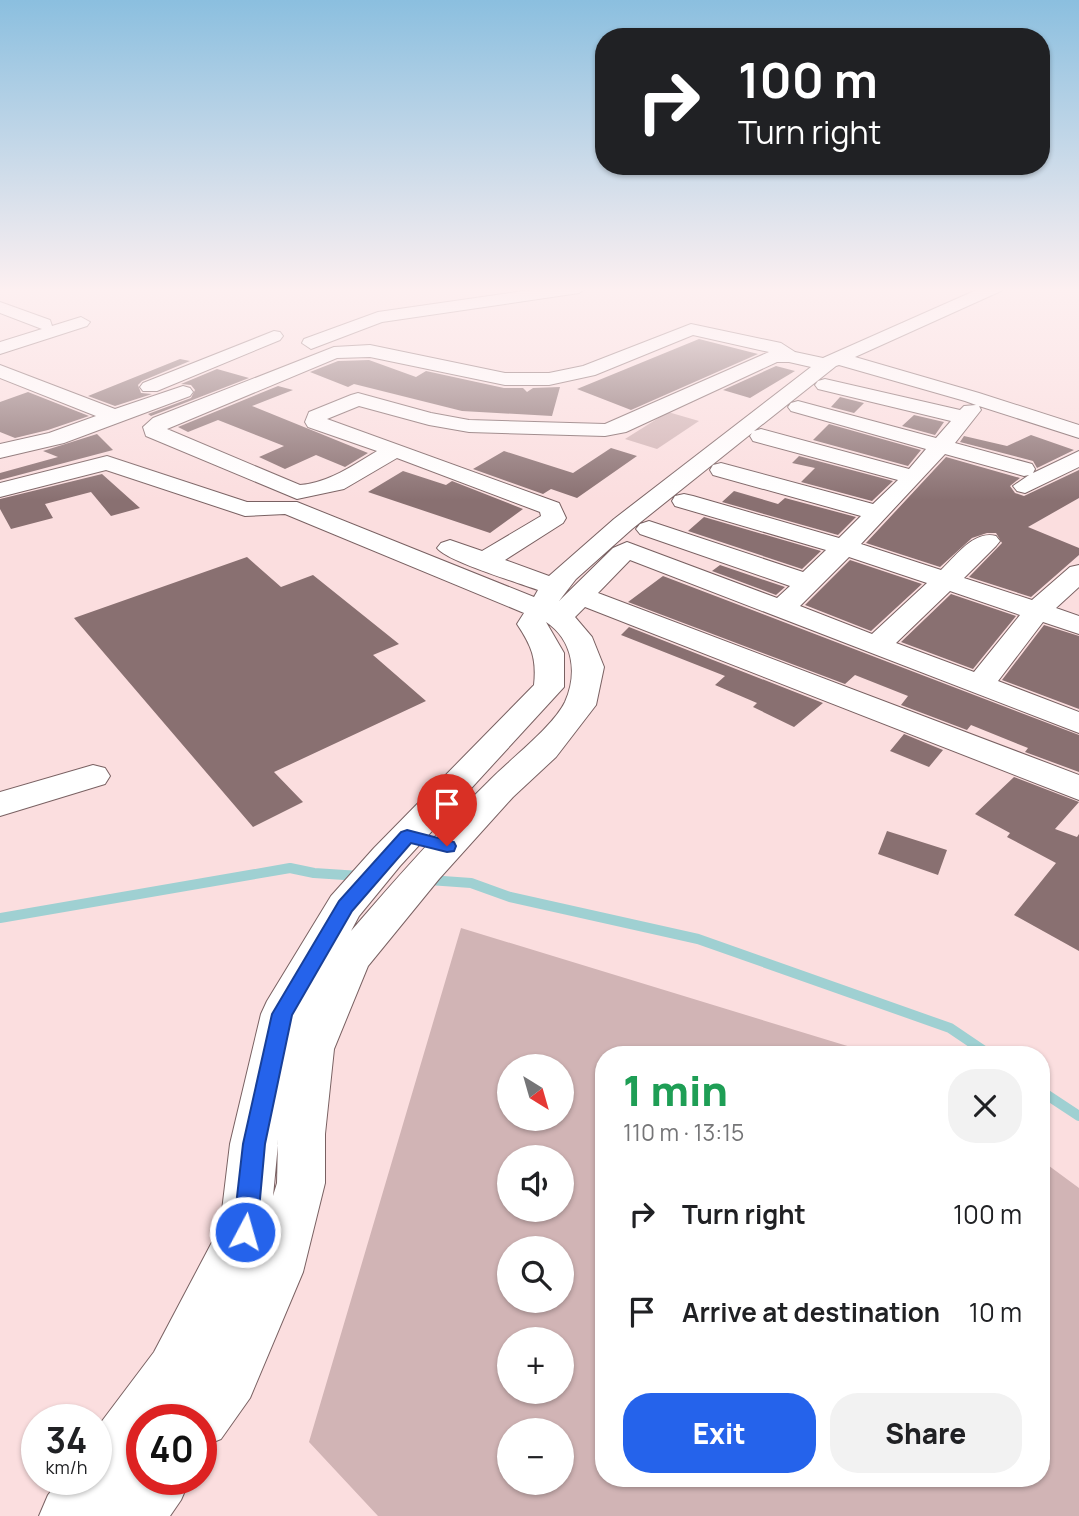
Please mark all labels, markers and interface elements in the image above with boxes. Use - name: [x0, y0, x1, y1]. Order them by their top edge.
- text: 100 m: [738, 46, 878, 113]
- icon: right: [623, 56, 714, 147]
- text: Turn right: [738, 110, 881, 154]
- pin: [417, 774, 477, 846]
- icon: arrive: [428, 785, 466, 823]
- north arrow: [497, 1054, 574, 1130]
- map controls: [497, 1054, 574, 1495]
- text: 1 min: [623, 1061, 728, 1119]
- button: close: [948, 1069, 1022, 1143]
- text: 110 m · 13:15: [623, 1116, 744, 1148]
- button: sound: [497, 1145, 574, 1222]
- position arrow: [208, 1195, 282, 1269]
- icon: right: [623, 1195, 661, 1233]
- text: Turn right: [682, 1196, 806, 1232]
- text: 100 m: [953, 1196, 1022, 1232]
- button: search: [497, 1236, 574, 1313]
- icon: arrive: [623, 1293, 661, 1331]
- text: Arrive at destination: [682, 1294, 940, 1330]
- text: 10 m: [969, 1294, 1022, 1330]
- button: +: [497, 1327, 574, 1404]
- button: Exit: [623, 1393, 816, 1473]
- button: Share: [830, 1393, 1022, 1473]
- speed limit sign: 40: [126, 1404, 217, 1495]
- text: 34: [46, 1416, 87, 1464]
- button: −: [497, 1418, 574, 1495]
- text: km/h: [46, 1455, 87, 1479]

